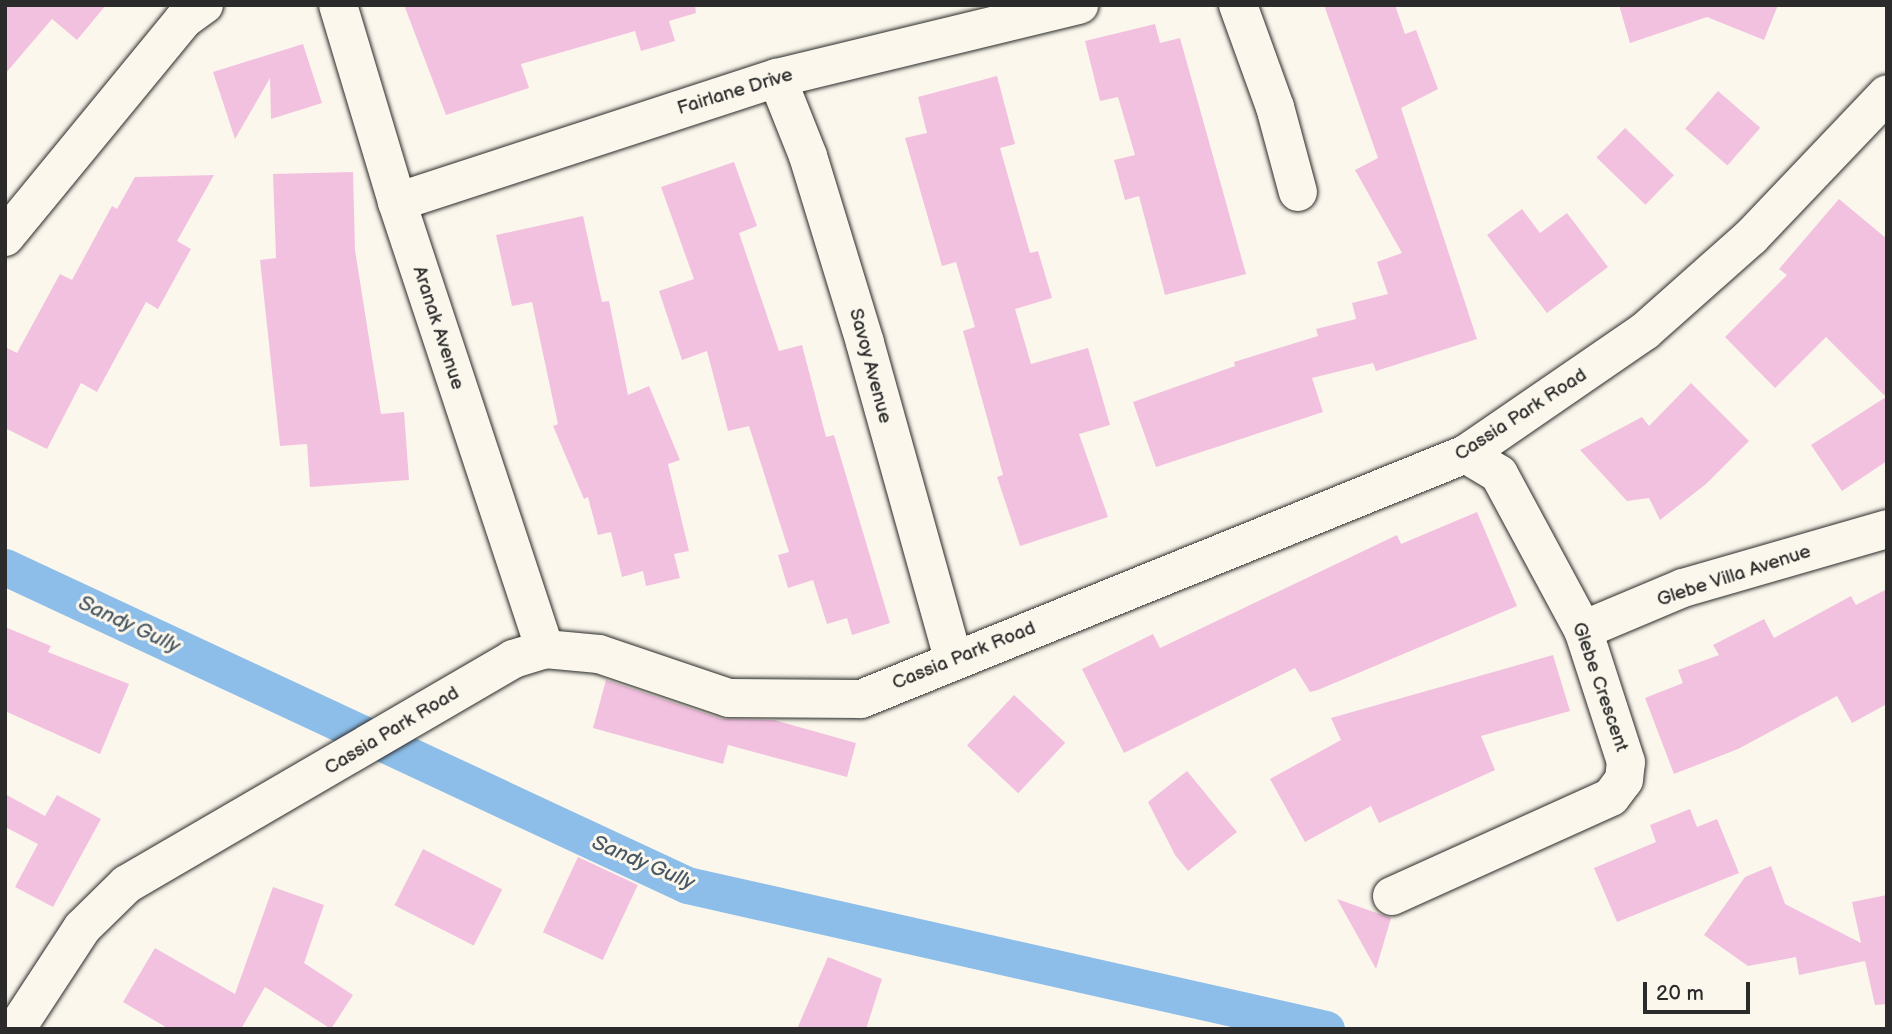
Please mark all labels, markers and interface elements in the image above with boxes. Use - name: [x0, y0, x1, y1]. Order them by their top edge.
- street label: Fairlane Drive: [675, 64, 795, 120]
- street label: Aranak Avenue: [407, 263, 469, 393]
- street label: Savoy Avenue: [844, 305, 896, 427]
- street label: Cassia Park Road: [1451, 364, 1591, 466]
- street label: Glebe Villa Avenue: [1654, 540, 1814, 612]
- water label: Sandy Gully: [74, 590, 184, 660]
- street label: Cassia Park Road: [889, 617, 1039, 695]
- street label: Glebe Crescent: [1567, 619, 1633, 755]
- street label: Cassia Park Road: [321, 682, 463, 780]
- water label: Sandy Gully: [587, 830, 699, 896]
- scale bar: [1647, 968, 1754, 1012]
- text: 20 m: [1656, 981, 1704, 1006]

